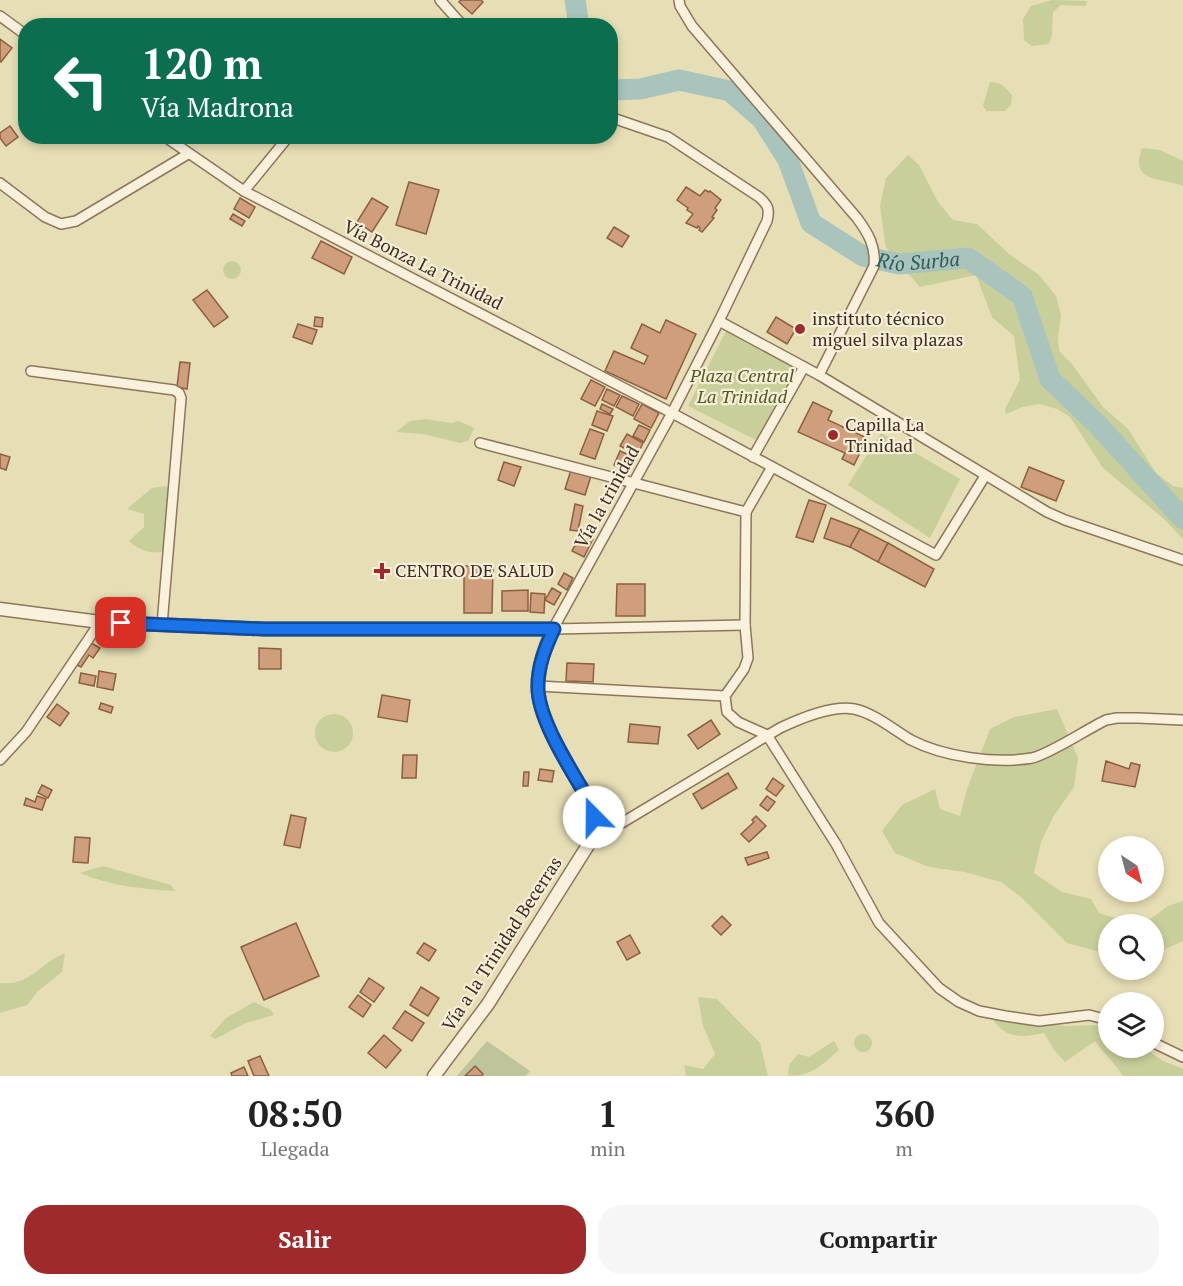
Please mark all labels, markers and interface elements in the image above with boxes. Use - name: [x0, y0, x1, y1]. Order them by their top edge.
- text: 120 m: [141, 35, 262, 91]
- icon: left: [42, 42, 120, 120]
- text: Vía Madrona: [141, 89, 294, 125]
- street label: Vía Bonza La Trinidad: [340, 213, 507, 315]
- water label: Río Surba: [873, 245, 961, 277]
- place label: instituto técnico miguel silva plazas: [812, 306, 963, 351]
- marker: instituto técnico miguel silva plazas: [793, 322, 807, 336]
- park label: Plaza Central La Trinidad: [689, 363, 794, 408]
- place label: Capilla La Trinidad: [845, 412, 925, 457]
- marker: Capilla La Trinidad: [826, 428, 840, 442]
- street label: Vía la trinidad: [568, 441, 644, 552]
- place label: CENTRO DE SALUD: [395, 558, 554, 582]
- marker: CENTRO DE SALUD: [373, 562, 391, 580]
- pin: [95, 597, 146, 648]
- icon: arrive: [104, 606, 137, 639]
- position arrow: [562, 785, 626, 849]
- north arrow: [1098, 836, 1164, 902]
- map controls: [1098, 836, 1164, 1058]
- street label: Vía a la Trinidad Becerras: [436, 852, 567, 1035]
- button: search: [1098, 914, 1164, 980]
- button: layers: [1098, 992, 1164, 1058]
- text: 08:50: [248, 1090, 342, 1137]
- text: 1: [598, 1090, 618, 1137]
- text: 360: [874, 1090, 935, 1137]
- text: Llegada: [261, 1135, 330, 1162]
- text: min: [590, 1135, 625, 1162]
- text: m: [896, 1135, 913, 1162]
- button: Salir: [24, 1205, 586, 1274]
- button: Compartir: [598, 1205, 1159, 1274]

